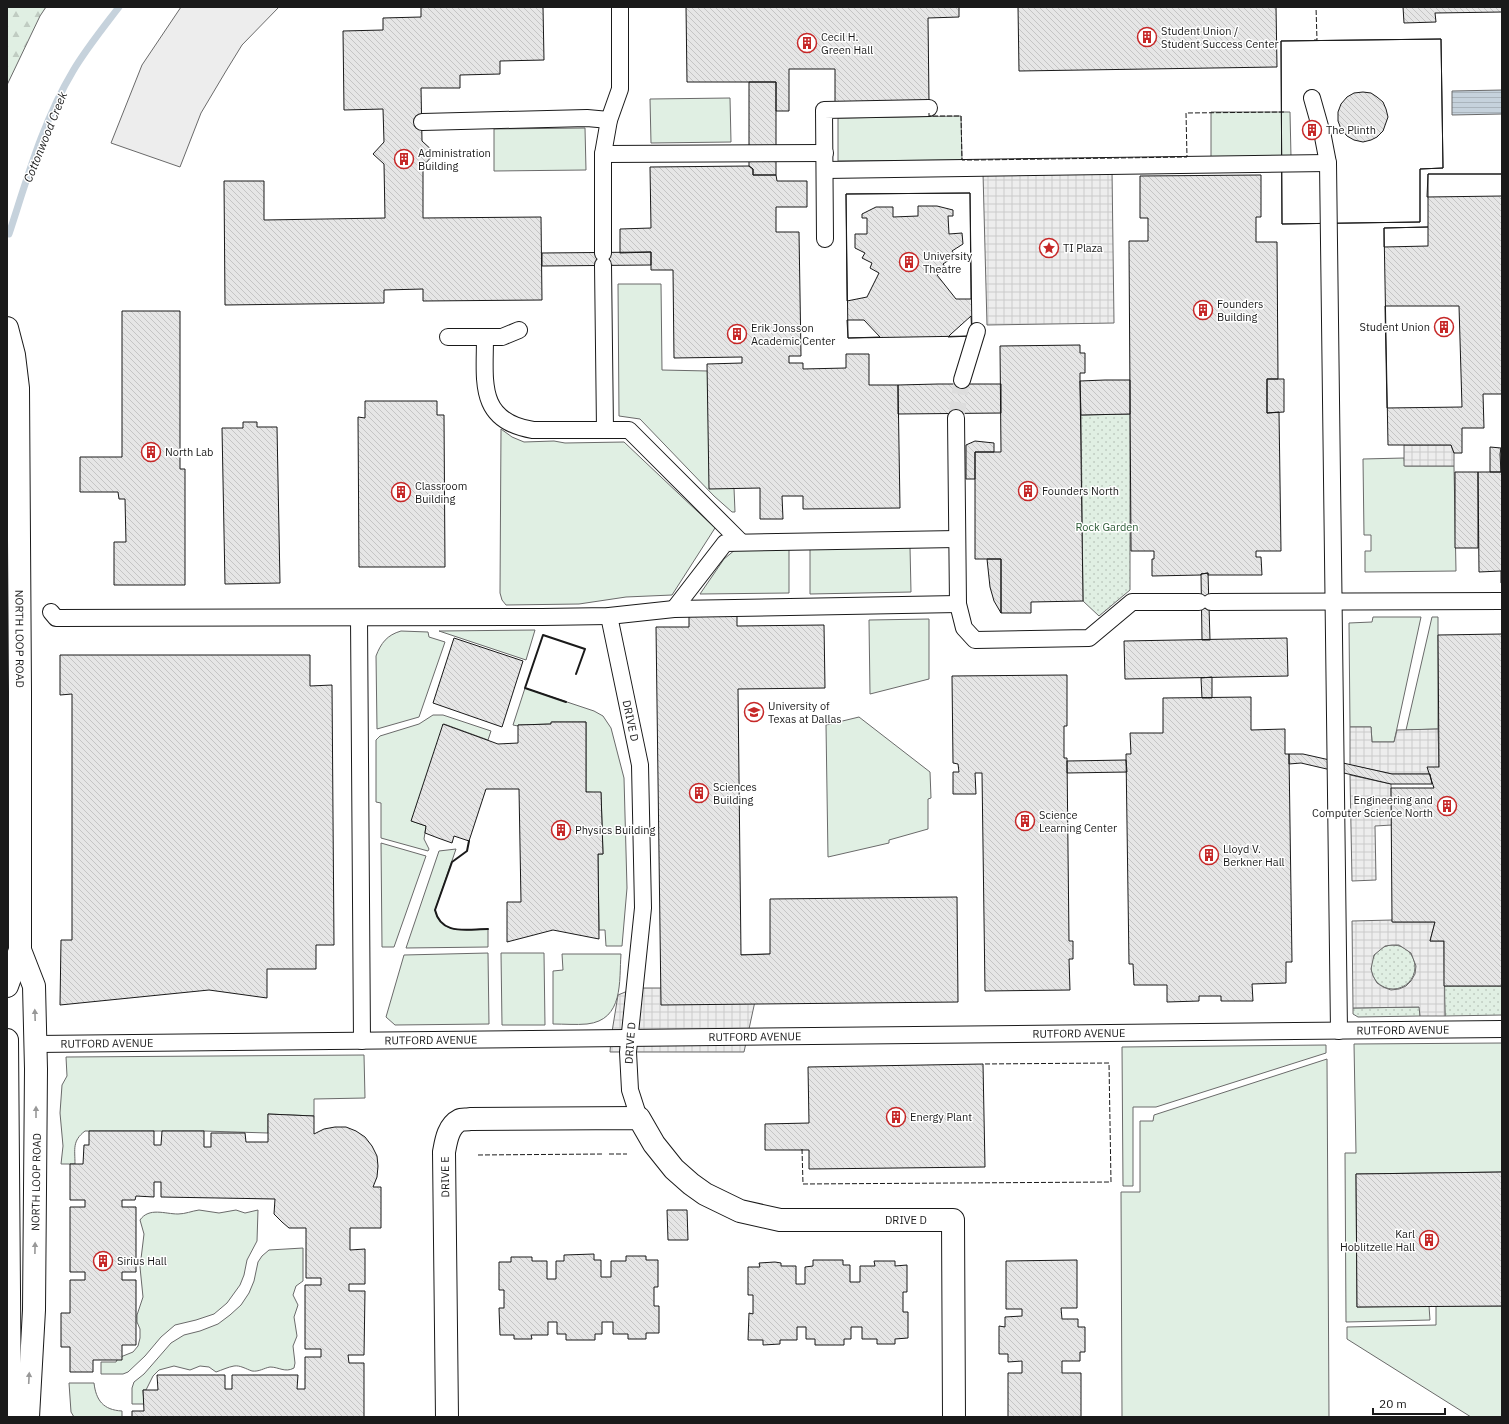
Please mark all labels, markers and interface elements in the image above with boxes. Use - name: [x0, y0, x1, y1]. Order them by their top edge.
- place label: Student Union / Student Success Center: [1161, 24, 1279, 51]
- building icon: Student Union / Student Success Center: [1136, 26, 1158, 48]
- place label: Cecil H. Green Hall: [821, 30, 873, 57]
- building icon: Cecil H. Green Hall: [796, 32, 818, 54]
- water label: Cottonwood Creek: [20, 89, 70, 184]
- building icon: The Plinth: [1301, 119, 1323, 141]
- place label: The Plinth: [1326, 123, 1376, 137]
- place label: Administration Building: [418, 146, 491, 173]
- building icon: Administration Building: [393, 148, 415, 170]
- place icon: TI Plaza: [1038, 237, 1060, 259]
- place label: TI Plaza: [1063, 241, 1103, 255]
- place label: University Theatre: [923, 249, 973, 276]
- building icon: University Theatre: [898, 251, 920, 273]
- place label: Founders Building: [1217, 297, 1263, 324]
- building icon: Founders Building: [1192, 299, 1214, 321]
- building icon: Student Union: [1433, 316, 1455, 338]
- place label: Student Union: [1360, 320, 1430, 334]
- place label: Erik Jonsson Academic Center: [751, 321, 835, 348]
- building icon: Erik Jonsson Academic Center: [726, 323, 748, 345]
- building icon: North Lab: [140, 441, 162, 463]
- place label: North Lab: [165, 445, 213, 459]
- place label: Classroom Building: [415, 479, 467, 506]
- building icon: Founders North: [1017, 480, 1039, 502]
- building icon: Classroom Building: [390, 481, 412, 503]
- place label: Founders North: [1042, 484, 1119, 498]
- park label: Rock Garden: [1075, 520, 1139, 534]
- street label: NORTH LOOP ROAD: [12, 590, 27, 688]
- street label: DRIVE D: [620, 699, 642, 743]
- place label: University of Texas at Dallas: [768, 699, 842, 726]
- school or university icon: University of Texas at Dallas: [743, 701, 765, 723]
- place label: Sciences Building: [713, 780, 757, 807]
- building icon: Sciences Building: [688, 782, 710, 804]
- place label: Engineering and Computer Science North: [1312, 793, 1433, 820]
- building icon: Engineering and Computer Science North: [1436, 795, 1458, 817]
- place label: Science Learning Center: [1039, 808, 1117, 835]
- building icon: Science Learning Center: [1014, 810, 1036, 832]
- building icon: Physics Building: [550, 819, 572, 841]
- place label: Physics Building: [575, 823, 655, 837]
- place label: Lloyd V. Berkner Hall: [1223, 842, 1285, 869]
- building icon: Lloyd V. Berkner Hall: [1198, 844, 1220, 866]
- one-way arrow: [31, 1009, 38, 1021]
- street label: DRIVE D: [622, 1022, 638, 1064]
- street label: RUTFORD AVENUE: [1356, 1023, 1449, 1037]
- street label: RUTFORD AVENUE: [1032, 1026, 1125, 1041]
- street label: RUTFORD AVENUE: [708, 1029, 801, 1044]
- street label: RUTFORD AVENUE: [384, 1032, 478, 1047]
- street label: RUTFORD AVENUE: [60, 1036, 154, 1051]
- one-way arrow: [33, 1105, 39, 1118]
- building icon: Energy Plant: [885, 1106, 907, 1128]
- place label: Energy Plant: [910, 1110, 972, 1124]
- street label: NORTH LOOP ROAD: [28, 1133, 44, 1231]
- street label: DRIVE E: [438, 1156, 452, 1198]
- street label: DRIVE D: [885, 1213, 927, 1227]
- place label: Karl Hoblitzelle Hall: [1340, 1227, 1415, 1254]
- building icon: Karl Hoblitzelle Hall: [1418, 1229, 1440, 1251]
- one-way arrow: [32, 1241, 38, 1254]
- building icon: Sirius Hall: [92, 1250, 114, 1272]
- place label: Sirius Hall: [117, 1254, 167, 1268]
- one-way arrow: [26, 1371, 32, 1384]
- scale bar: [1373, 1390, 1445, 1416]
- text: 20 m: [1379, 1396, 1407, 1411]

